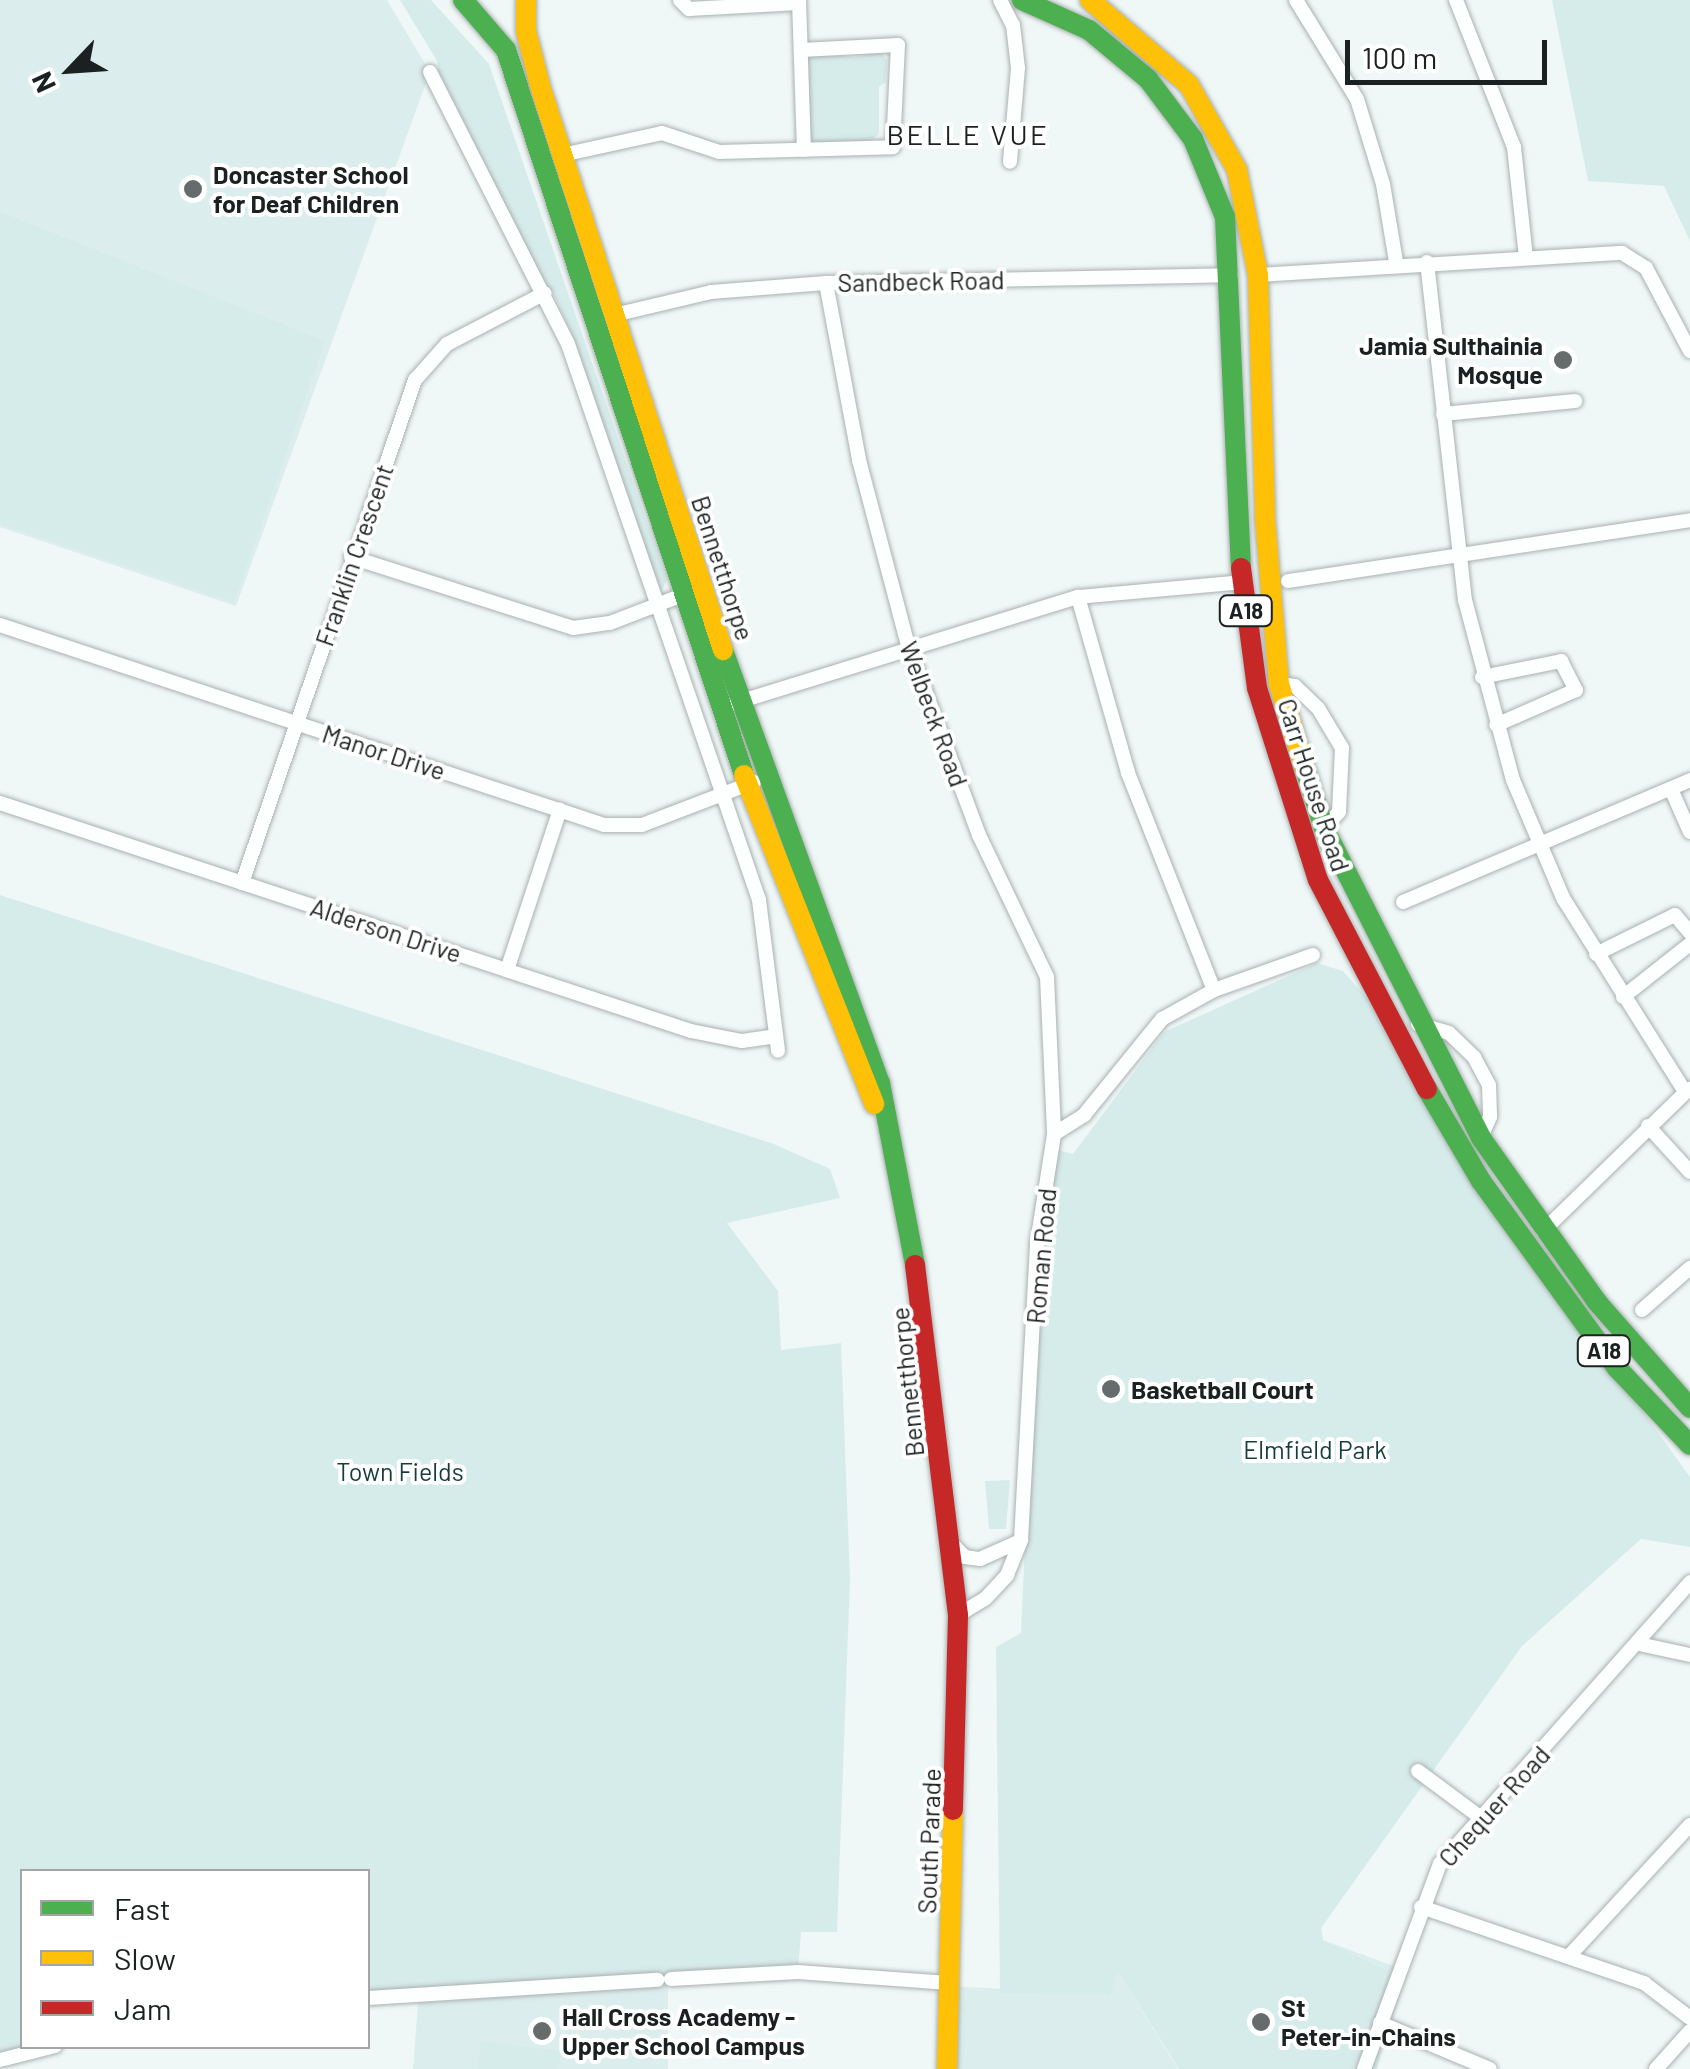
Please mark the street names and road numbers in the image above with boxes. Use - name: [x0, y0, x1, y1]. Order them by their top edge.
- street label: Sandbeck Road: [837, 265, 1005, 297]
- street label: Franklin Crescent: [309, 460, 399, 650]
- street label: Bennetthorpe: [686, 492, 760, 644]
- road number: A18: [1218, 594, 1274, 628]
- street label: Welbeck Road: [894, 637, 974, 791]
- street label: Carr House Road: [1272, 695, 1356, 875]
- street label: Manor Drive: [319, 718, 449, 786]
- street label: Alderson Drive: [307, 892, 465, 968]
- street label: Roman Road: [1020, 1187, 1062, 1325]
- street label: Bennetthorpe: [884, 1306, 930, 1458]
- road number: A18: [1576, 1334, 1632, 1368]
- street label: Chequer Road: [1432, 1740, 1556, 1872]
- street label: South Parade: [911, 1768, 947, 1914]

